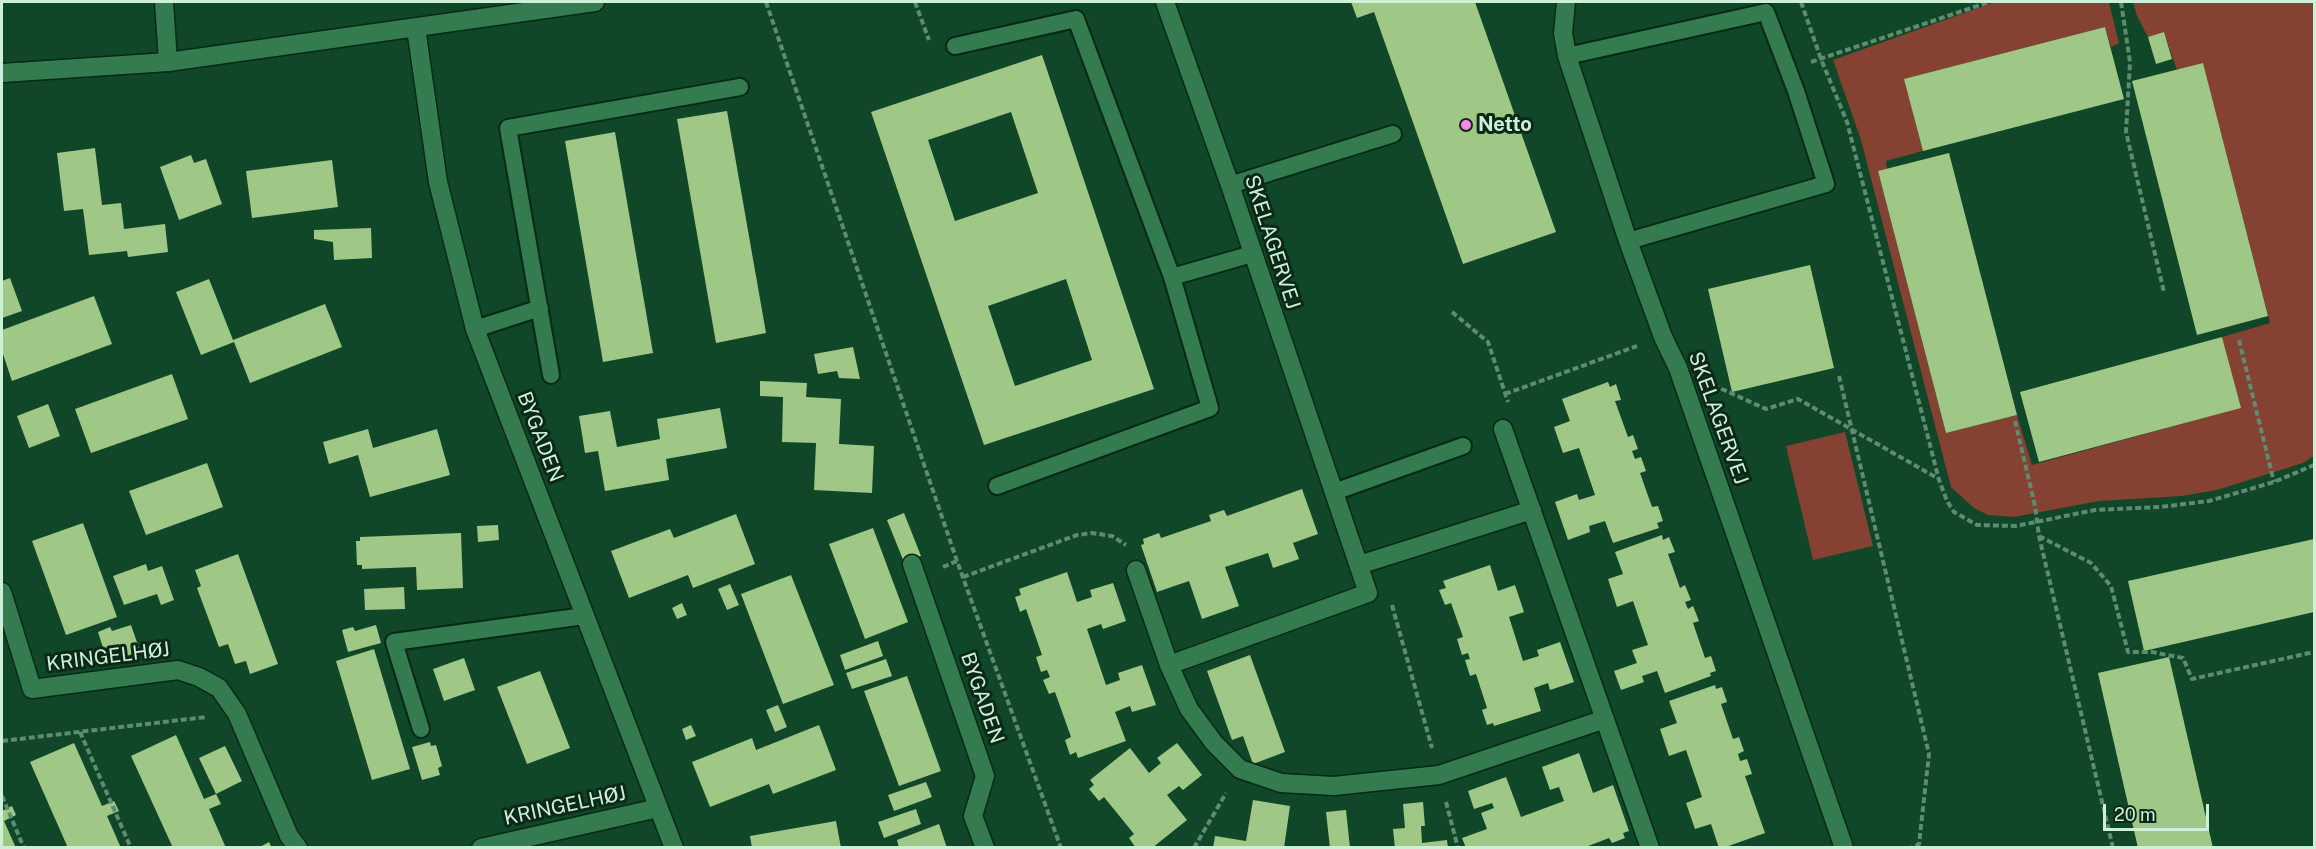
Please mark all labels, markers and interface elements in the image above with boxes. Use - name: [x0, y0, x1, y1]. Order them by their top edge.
- place label: Netto: [1478, 113, 1532, 137]
- marker: Netto: [1459, 118, 1473, 132]
- street label: SKELAGERVEJ: [1239, 172, 1305, 312]
- street label: SKELAGERVEJ: [1683, 349, 1753, 487]
- street label: BYGADEN: [512, 389, 568, 485]
- street label: KRINGELHØJ: [45, 638, 171, 676]
- street label: BYGADEN: [955, 649, 1009, 747]
- street label: KRINGELHØJ: [502, 781, 628, 831]
- scale bar: [2106, 792, 2212, 830]
- text: 20 m: [2114, 804, 2156, 825]

